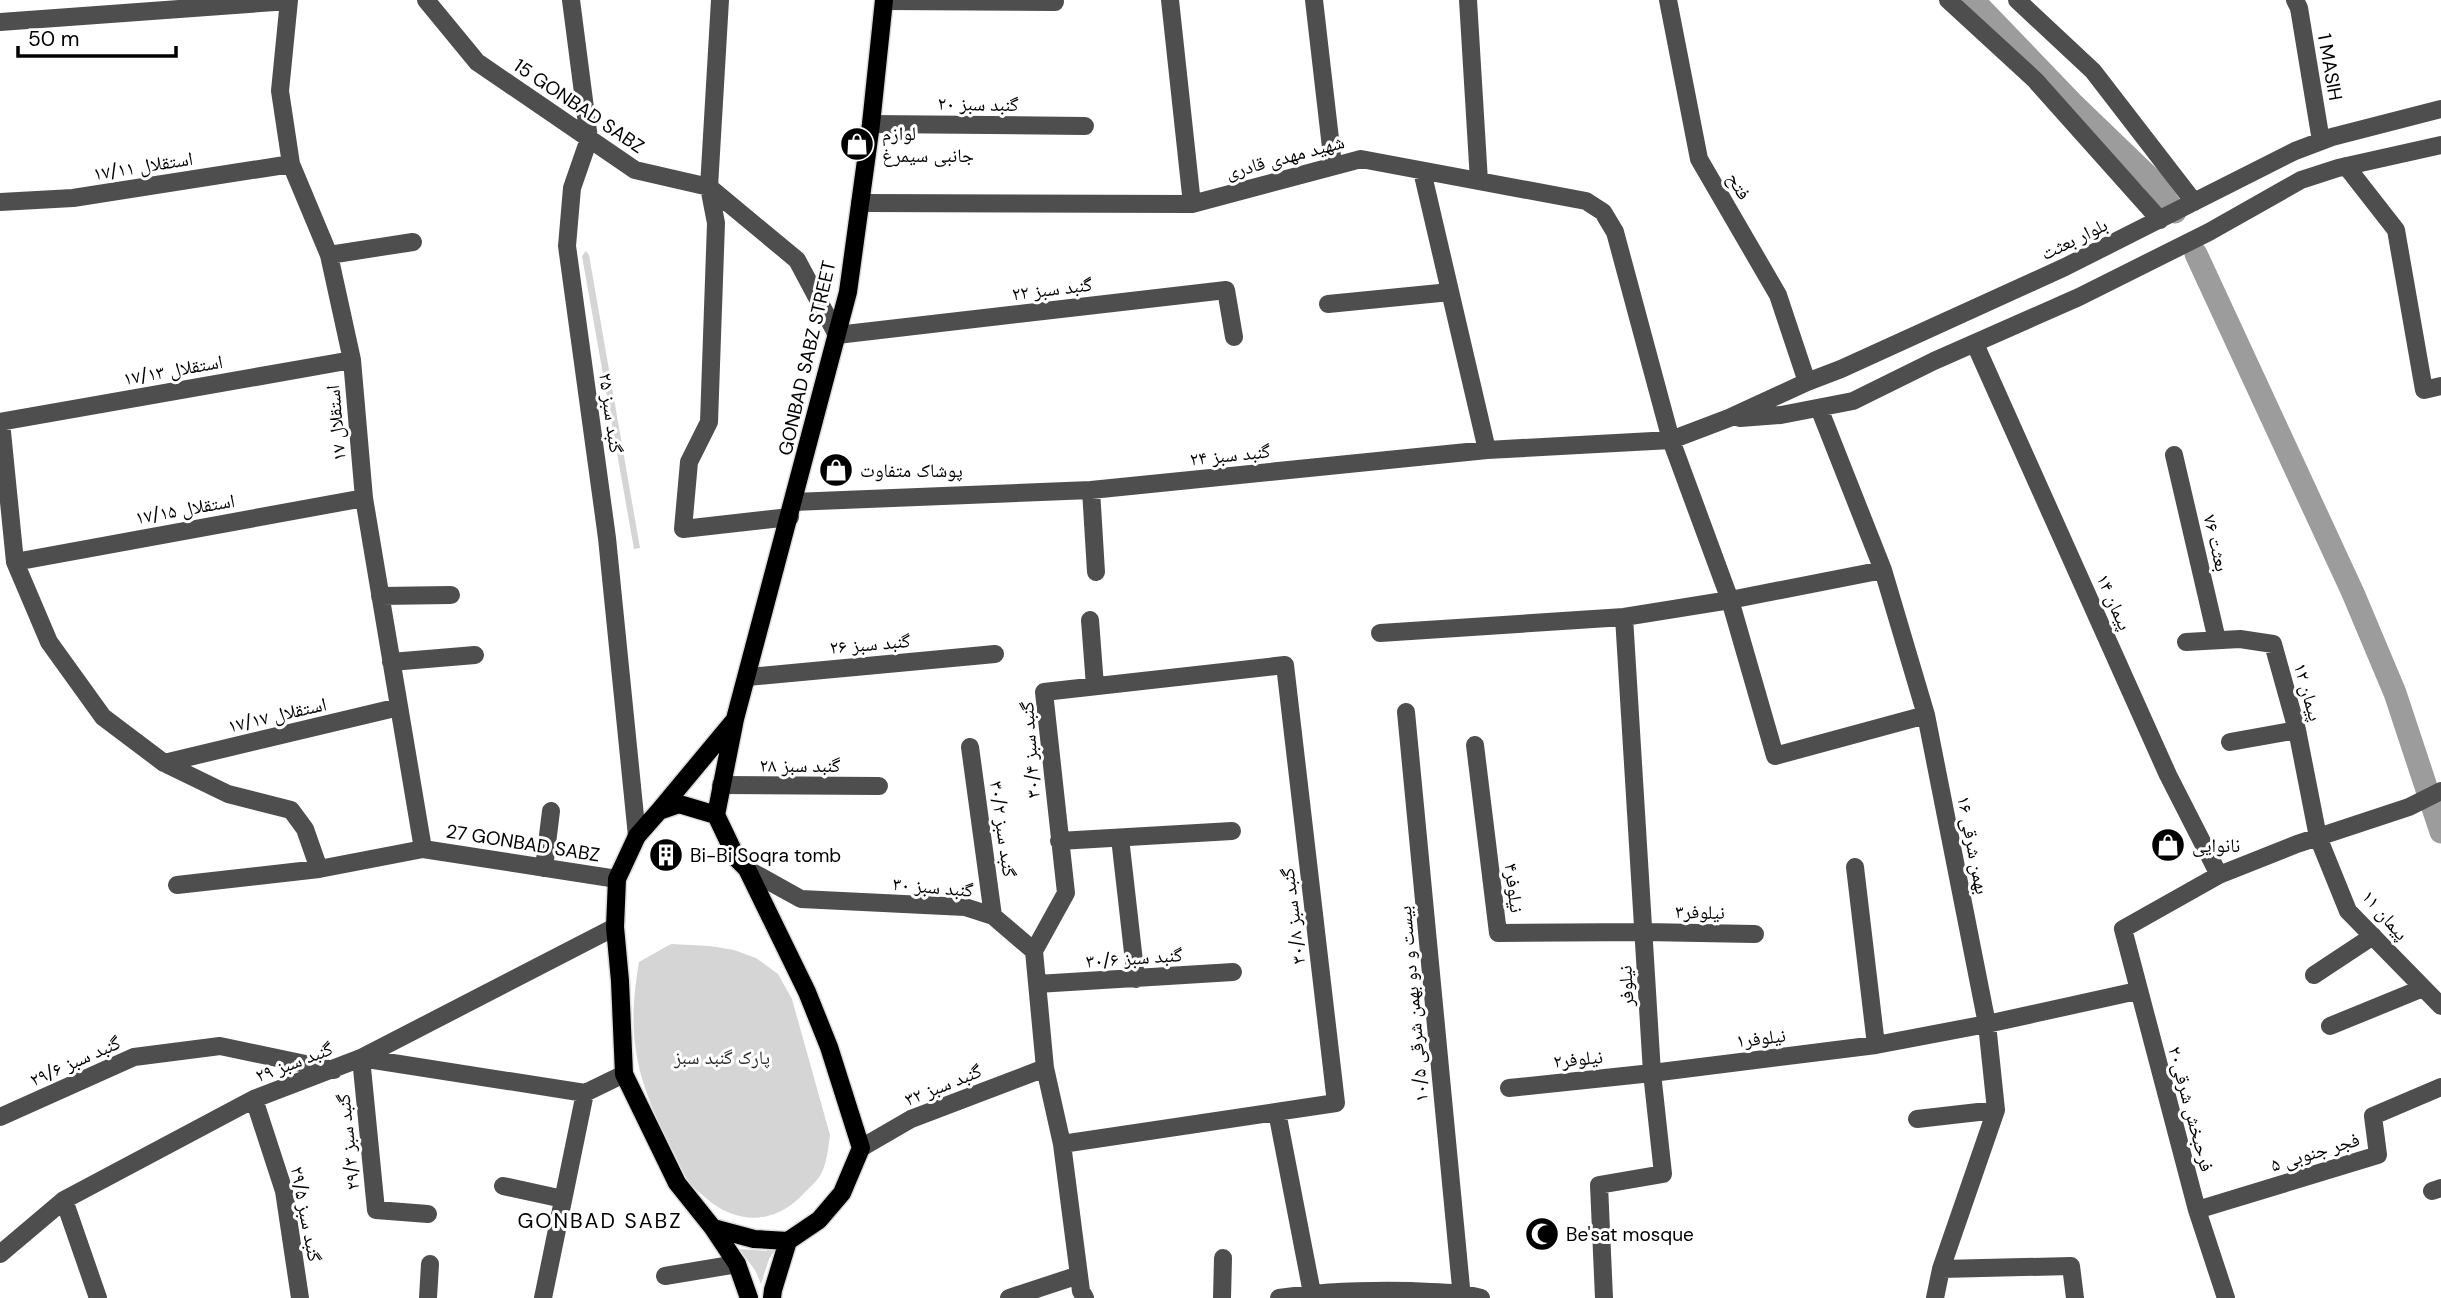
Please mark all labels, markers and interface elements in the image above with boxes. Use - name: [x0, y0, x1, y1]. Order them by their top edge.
- scale bar: [18, 14, 175, 58]
- text: 50 m: [28, 25, 79, 53]
- street label: 1 MASIH: [2312, 31, 2348, 103]
- street label: 15 GONBAD SABZ: [509, 53, 649, 159]
- street label: گنبد سبز ۲۰: [937, 91, 1019, 117]
- place label: لوازم جانبی سیمرغ: [882, 121, 974, 168]
- shop icon: لوازم جانبی سیمرغ: [838, 125, 876, 163]
- street label: شهید مهدی قادری: [1223, 129, 1347, 185]
- street label: استقلال ۱۷/۱۱: [91, 146, 195, 186]
- street label: فتح: [1721, 168, 1757, 204]
- street label: بلوار بعثت: [2037, 212, 2111, 266]
- street label: GONBAD SABZ STREET: [772, 258, 842, 458]
- street label: گنبد سبز ۲۲: [1010, 272, 1094, 306]
- street label: استقلال ۱۷/۱۳: [121, 349, 225, 391]
- street label: گنبد سبز ۲۵: [593, 371, 629, 455]
- street label: استقلال ۱۷: [320, 384, 352, 462]
- street label: گنبد سبز ۲۴: [1188, 438, 1272, 472]
- shop icon: پوشاک متفاوت: [817, 451, 855, 489]
- place label: پوشاک متفاوت: [860, 458, 963, 483]
- street label: استقلال ۱۷/۱۵: [133, 488, 237, 530]
- street label: بعثت ۷۶: [2197, 512, 2235, 574]
- street label: پیمان ۱۴: [2091, 570, 2137, 634]
- street label: گنبد سبز ۲۶: [829, 628, 911, 660]
- street label: پیمان ۱۲: [2288, 660, 2328, 724]
- street label: استقلال ۱۷/۱۷: [225, 691, 329, 739]
- street label: گنبد سبز ۳۰/۴: [1014, 701, 1046, 799]
- street label: گنبد سبز ۲۸: [760, 753, 841, 778]
- street label: گنبد سبز ۳۰/۲: [984, 779, 1022, 879]
- street label: بهمن شرقی ۱۶: [1951, 794, 1995, 896]
- street label: 27 GONBAD SABZ: [444, 818, 602, 868]
- shop icon: نانوایی: [2149, 826, 2187, 864]
- place label: نانوایی: [2192, 833, 2240, 858]
- building icon: Bi-Bi Soqra tomb: [647, 836, 685, 874]
- place label: Bi-Bi Soqra tomb: [690, 843, 841, 868]
- street label: نیلوفر۴: [1499, 862, 1529, 914]
- street label: گنبد سبز ۳۰/۸: [1275, 866, 1311, 966]
- street label: گنبد سبز ۳۰: [892, 871, 974, 903]
- street label: پیمان ۱۱: [2356, 884, 2414, 946]
- street label: نیلوفر۳: [1675, 899, 1725, 925]
- street label: بیست و دو بهمن شرقی ۱۰/۵: [1392, 905, 1434, 1103]
- street label: گنبد سبز ۳۰/۶: [1085, 942, 1183, 974]
- street label: نیلوفر: [1612, 965, 1640, 1008]
- street label: نیلوفر۱: [1735, 1023, 1787, 1053]
- street label: گنبد سبز ۲۹/۶: [26, 1030, 124, 1092]
- street label: گنبد سبز ۲۹: [252, 1036, 336, 1088]
- street label: نیلوفر۲: [1552, 1044, 1604, 1074]
- street label: فرحبخش شرقی۲۰: [2162, 1044, 2220, 1174]
- park label: پارک گنبد سبز: [673, 1045, 770, 1070]
- street label: گنبد سبز ۳۲: [901, 1058, 985, 1112]
- street label: گنبد سبز ۲۹/۳: [330, 1092, 365, 1191]
- street label: فجر جنوبی ۵: [2267, 1127, 2363, 1177]
- street label: گنبد سبز ۲۹/۵: [284, 1164, 328, 1264]
- district label: GONBAD SABZ: [517, 1207, 683, 1235]
- mosque icon: Be'sat mosque: [1523, 1215, 1561, 1253]
- place label: Be'sat mosque: [1566, 1222, 1694, 1247]

